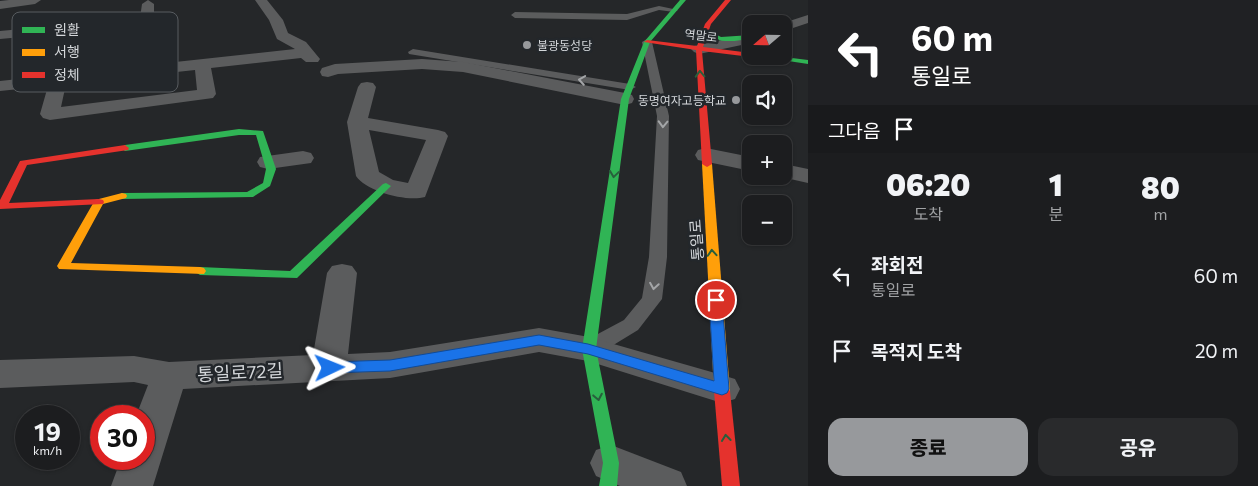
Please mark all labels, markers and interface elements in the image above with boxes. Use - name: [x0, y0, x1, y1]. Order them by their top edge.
- legend: [12, 12, 178, 92]
- north arrow: [742, 15, 792, 65]
- map controls: [742, 15, 792, 245]
- text: 60 m: [911, 15, 993, 58]
- icon: left: [828, 20, 893, 85]
- text: 원활: [54, 21, 80, 38]
- street label: 역말로: [684, 26, 718, 44]
- place label: 불광동성당: [537, 38, 592, 52]
- marker: 불광동성당: [521, 39, 533, 51]
- text: 서행: [54, 43, 80, 60]
- text: 통일로: [911, 62, 972, 89]
- text: 정체: [54, 66, 80, 83]
- one-way arrow: [694, 69, 705, 77]
- one-way arrow: [578, 75, 587, 85]
- button: sound: [742, 75, 792, 125]
- place label: 동명여자고등학교: [638, 93, 726, 107]
- marker: 동명여자고등학교: [730, 94, 742, 106]
- icon: arrive: [890, 115, 918, 143]
- text: 그다음: [828, 119, 880, 142]
- one-way arrow: [657, 120, 668, 128]
- button: +: [742, 135, 792, 185]
- text: 06:20: [886, 165, 970, 202]
- text: 1: [1049, 165, 1063, 202]
- text: 80: [1141, 168, 1180, 205]
- one-way arrow: [610, 169, 620, 178]
- button: −: [742, 195, 792, 245]
- text: 도착: [913, 204, 943, 223]
- text: 분: [1048, 204, 1063, 223]
- text: m: [1154, 204, 1168, 223]
- street label: 통일로: [686, 219, 706, 261]
- one-way arrow: [707, 249, 718, 257]
- text: 좌회전: [871, 253, 923, 276]
- icon: left: [828, 262, 856, 290]
- text: 60 m: [1194, 264, 1238, 287]
- pin: [695, 279, 737, 321]
- text: 통일로: [871, 280, 915, 299]
- one-way arrow: [649, 282, 659, 290]
- icon: arrive: [702, 286, 730, 314]
- icon: arrive: [828, 337, 856, 365]
- text: 20 m: [1195, 339, 1238, 362]
- text: 목적지 도착: [871, 340, 962, 363]
- position arrow: [303, 341, 355, 393]
- street label: 통일로72길: [197, 359, 283, 385]
- one-way arrow: [592, 392, 603, 401]
- speed limit sign: 30: [90, 405, 155, 470]
- text: 19: [34, 416, 61, 446]
- button: 종료: [828, 418, 1028, 476]
- button: 공유: [1038, 418, 1238, 476]
- one-way arrow: [721, 433, 732, 441]
- text: km/h: [33, 443, 62, 457]

